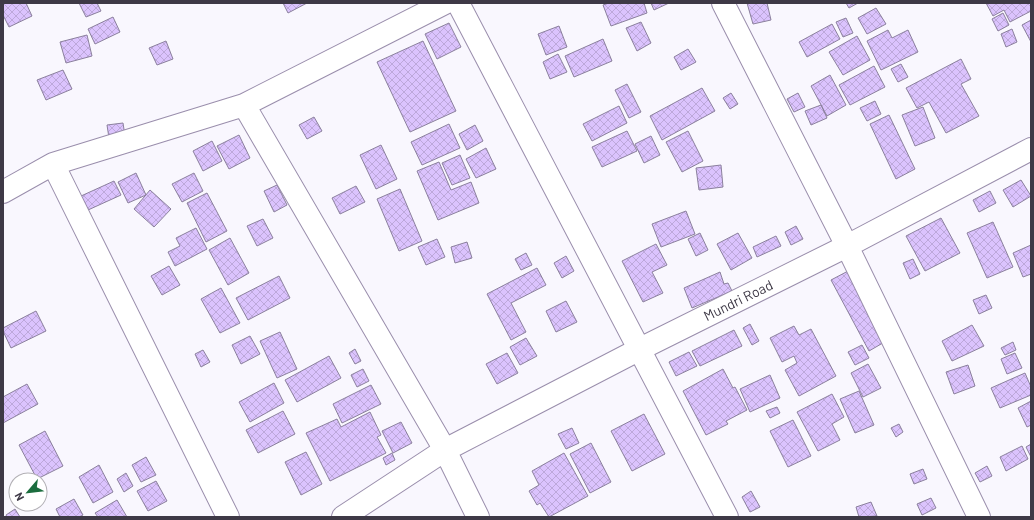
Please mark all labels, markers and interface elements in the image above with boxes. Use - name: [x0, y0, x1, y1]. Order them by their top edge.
- street label: Mundri Road: [701, 276, 775, 324]
- north arrow: [8, 472, 48, 512]
- text: N: [11, 491, 26, 503]

